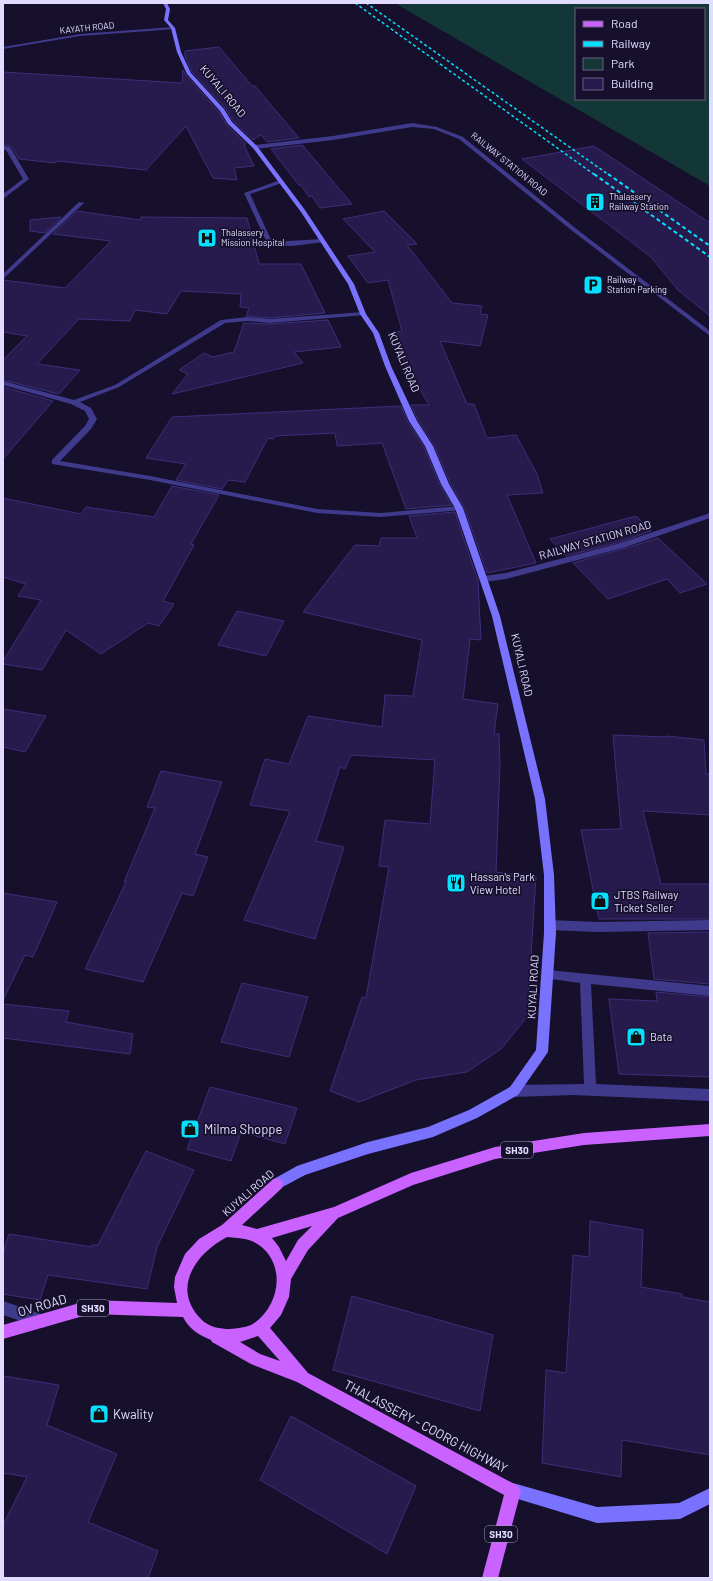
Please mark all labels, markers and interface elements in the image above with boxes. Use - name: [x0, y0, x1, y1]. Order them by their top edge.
- legend: [575, 8, 705, 100]
- text: Road: [611, 16, 638, 30]
- street label: KAYATH ROAD: [59, 19, 115, 36]
- text: Railway: [611, 36, 651, 50]
- text: Park: [611, 56, 635, 70]
- street label: KUYALI ROAD: [198, 62, 249, 120]
- text: Building: [611, 76, 653, 90]
- street label: RAILWAY STATION ROAD: [469, 129, 550, 198]
- building icon: Thalassery Railway Station: [584, 191, 606, 213]
- place label: Thalassery Railway Station: [609, 191, 669, 212]
- hospital icon: Thalassery Mission Hospital: [196, 227, 218, 249]
- place label: Thalassery Mission Hospital: [221, 227, 284, 248]
- parking icon: Railway Station Parking: [582, 274, 604, 296]
- place label: Railway Station Parking: [607, 274, 667, 295]
- street label: KUYALI ROAD: [386, 330, 423, 394]
- street label: RAILWAY STATION ROAD: [537, 517, 653, 562]
- street label: KUYALI ROAD: [509, 632, 536, 698]
- place label: Hassan's Park View Hotel: [470, 870, 535, 896]
- restaurant icon: Hassan's Park View Hotel: [445, 872, 467, 894]
- place label: JTBS Railway Ticket Seller: [614, 888, 678, 914]
- shop icon: JTBS Railway Ticket Seller: [589, 890, 611, 912]
- street label: KUYALI ROAD: [524, 954, 541, 1019]
- shop icon: Bata: [625, 1026, 647, 1048]
- place label: Bata: [650, 1030, 672, 1043]
- shop icon: Milma Shoppe: [179, 1118, 201, 1140]
- place label: Milma Shoppe: [204, 1121, 282, 1137]
- road number: SH30: [501, 1142, 533, 1158]
- street label: KUYALI ROAD: [219, 1167, 276, 1219]
- street label: OV ROAD: [16, 1290, 68, 1320]
- road number: SH30: [77, 1300, 109, 1316]
- street label: THALASSERY - COORG HIGHWAY: [341, 1376, 511, 1476]
- shop icon: Kwality: [88, 1403, 110, 1425]
- place label: Kwality: [113, 1406, 154, 1422]
- road number: SH30: [485, 1526, 517, 1542]

